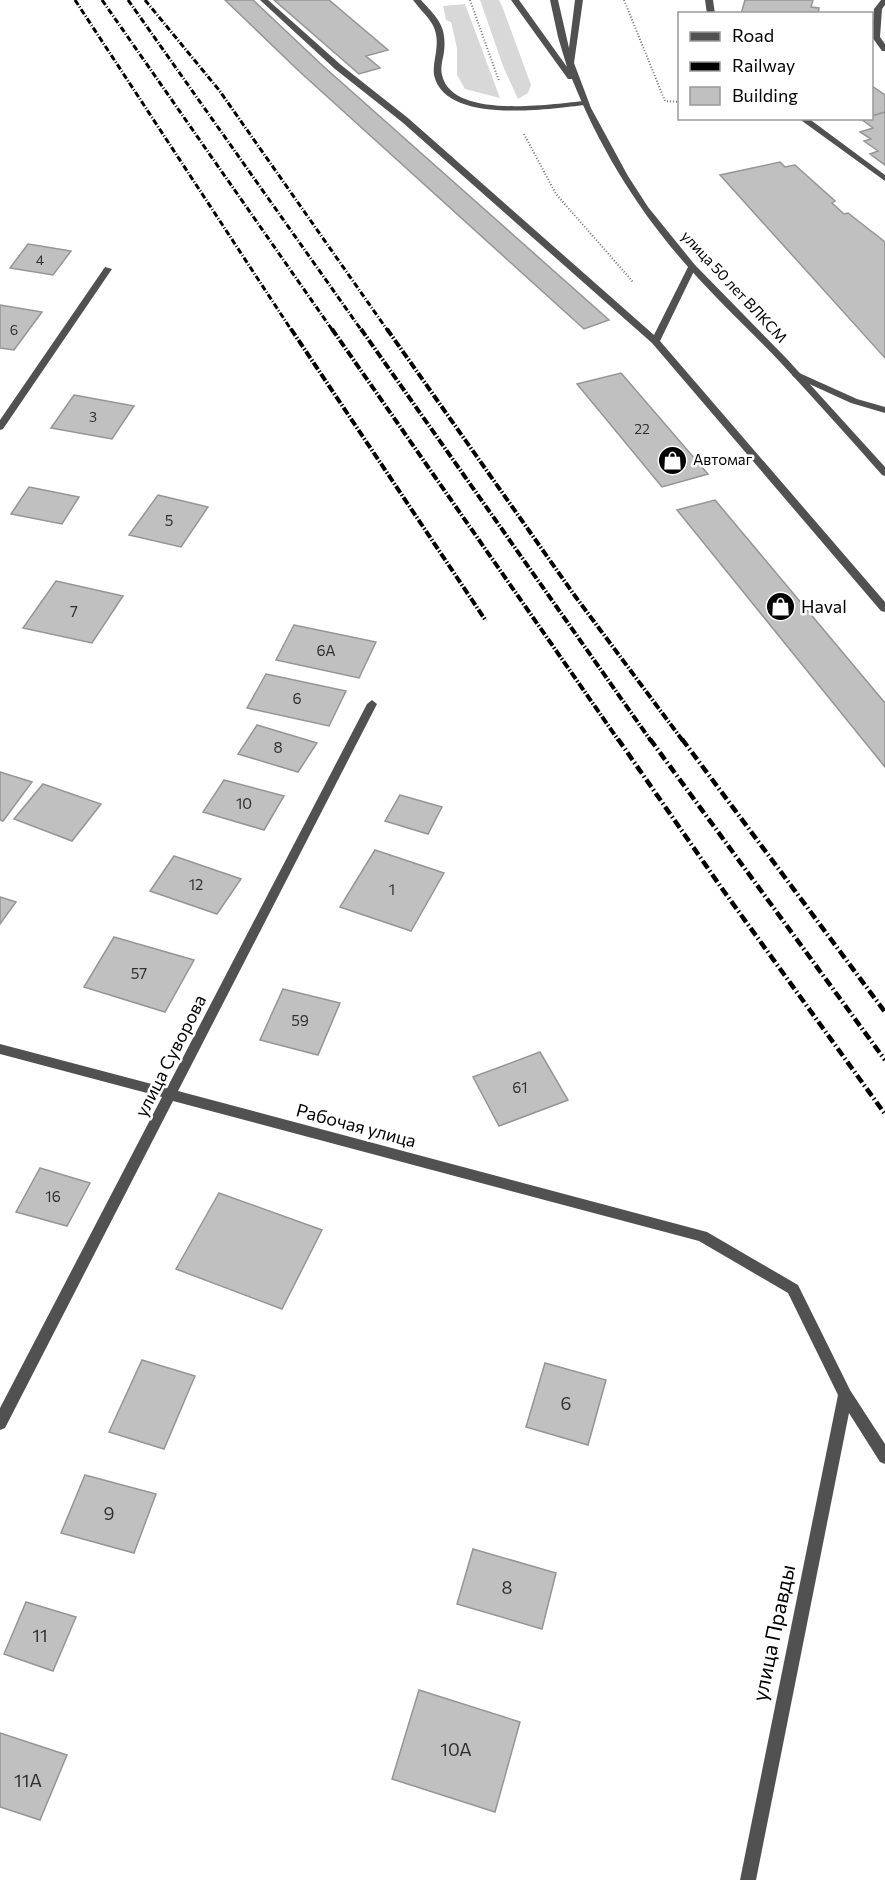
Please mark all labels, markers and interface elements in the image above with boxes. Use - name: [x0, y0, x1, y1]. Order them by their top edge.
- legend: [678, 12, 873, 120]
- text: Road: [732, 24, 774, 46]
- text: Railway: [732, 54, 795, 76]
- text: Building: [732, 84, 798, 106]
- street label: улица 50 лет ВЛКСМ: [678, 226, 791, 346]
- house number: 4: [36, 251, 45, 268]
- house number: 6: [10, 321, 18, 338]
- house number: 3: [89, 408, 97, 425]
- house number: 22: [634, 420, 650, 437]
- shop icon: Автомаг: [656, 444, 688, 476]
- place label: Автомаг: [693, 450, 753, 468]
- house number: 5: [165, 511, 173, 529]
- shop icon: Haval: [764, 591, 796, 623]
- place label: Haval: [801, 595, 847, 617]
- house number: 7: [70, 602, 78, 620]
- house number: 6А: [316, 641, 336, 659]
- house number: 6: [292, 689, 302, 707]
- house number: 8: [273, 738, 283, 756]
- house number: 10: [236, 794, 252, 812]
- house number: 12: [189, 875, 203, 893]
- house number: 1: [389, 880, 395, 898]
- house number: 57: [131, 964, 147, 982]
- street label: улица Суворова: [130, 991, 210, 1120]
- house number: 59: [291, 1011, 309, 1029]
- house number: 61: [512, 1078, 528, 1096]
- street label: Рабочая улица: [294, 1098, 419, 1152]
- house number: 16: [45, 1187, 61, 1205]
- house number: 6: [561, 1392, 571, 1414]
- house number: 9: [104, 1502, 114, 1524]
- street label: улица Правды: [746, 1562, 799, 1703]
- house number: 8: [502, 1576, 513, 1598]
- house number: 11: [32, 1624, 48, 1646]
- house number: 10А: [440, 1738, 472, 1760]
- house number: 11А: [14, 1769, 42, 1791]

